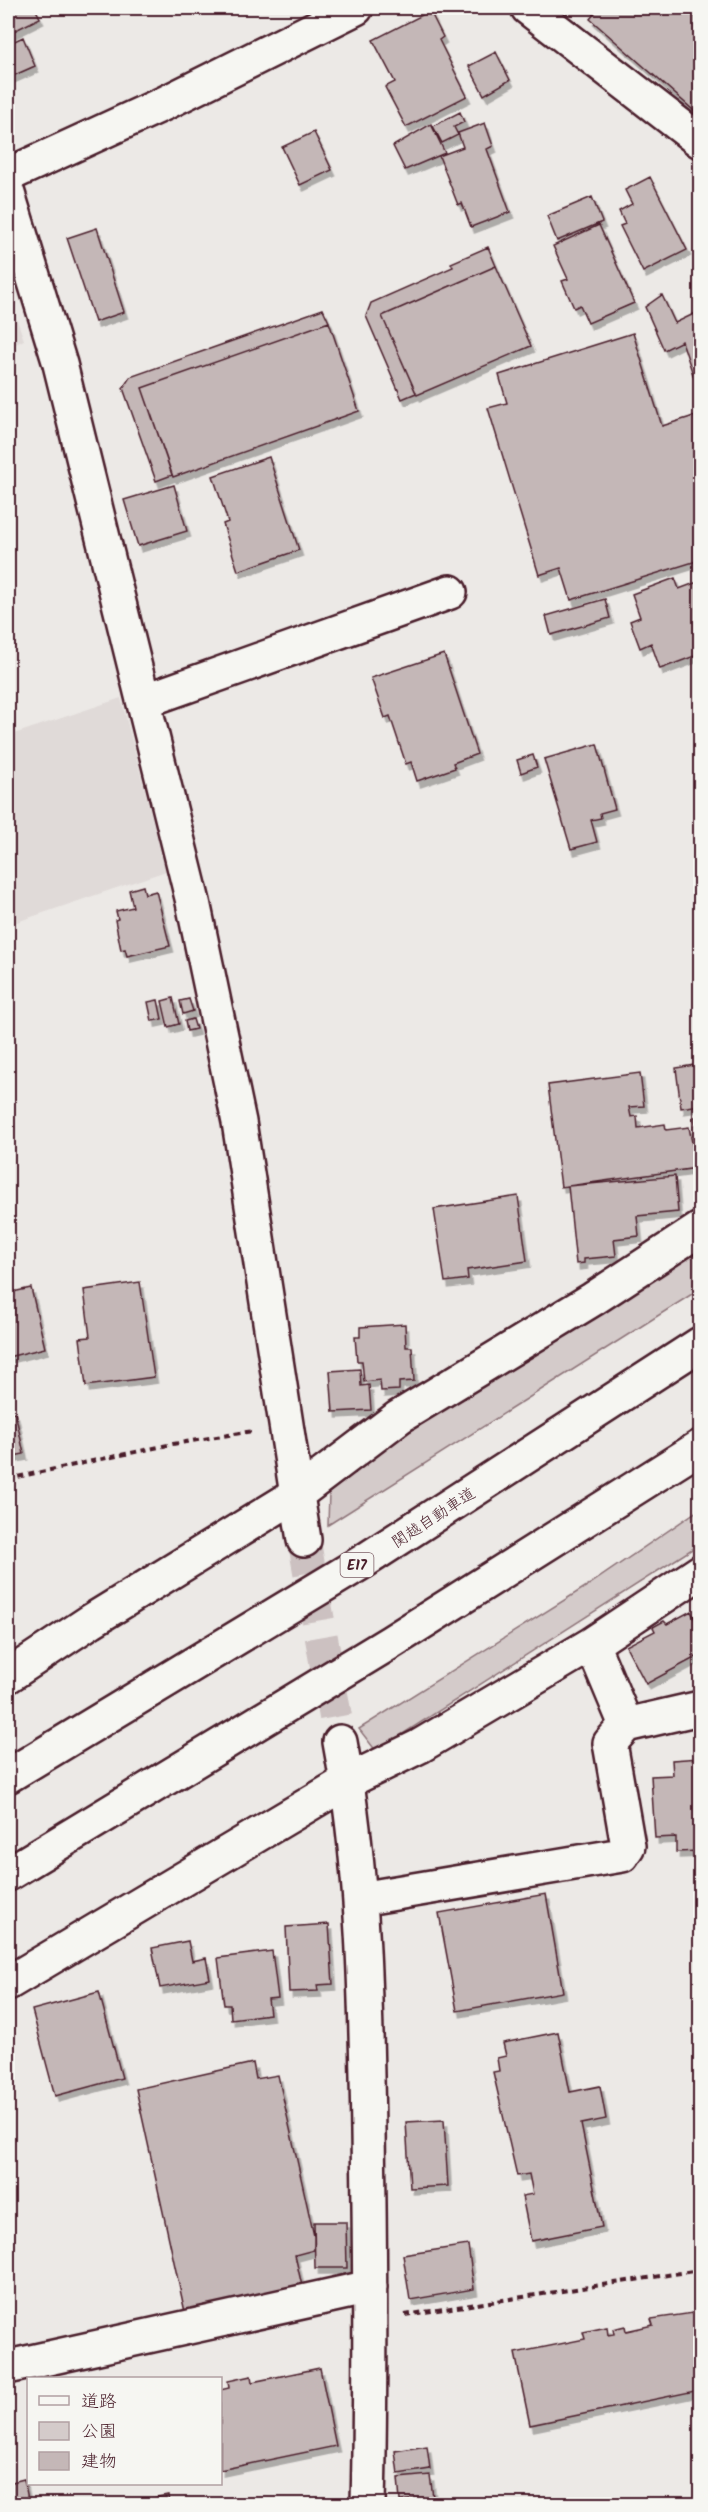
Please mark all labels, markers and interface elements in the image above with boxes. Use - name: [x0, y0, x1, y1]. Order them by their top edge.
- street label: 関越自動車道: [387, 1482, 481, 1555]
- road number: E17: [340, 1553, 374, 1577]
- legend: [27, 2377, 222, 2485]
- text: 道路: [81, 2388, 117, 2417]
- text: 公園: [81, 2418, 117, 2447]
- text: 建物: [81, 2448, 117, 2477]

